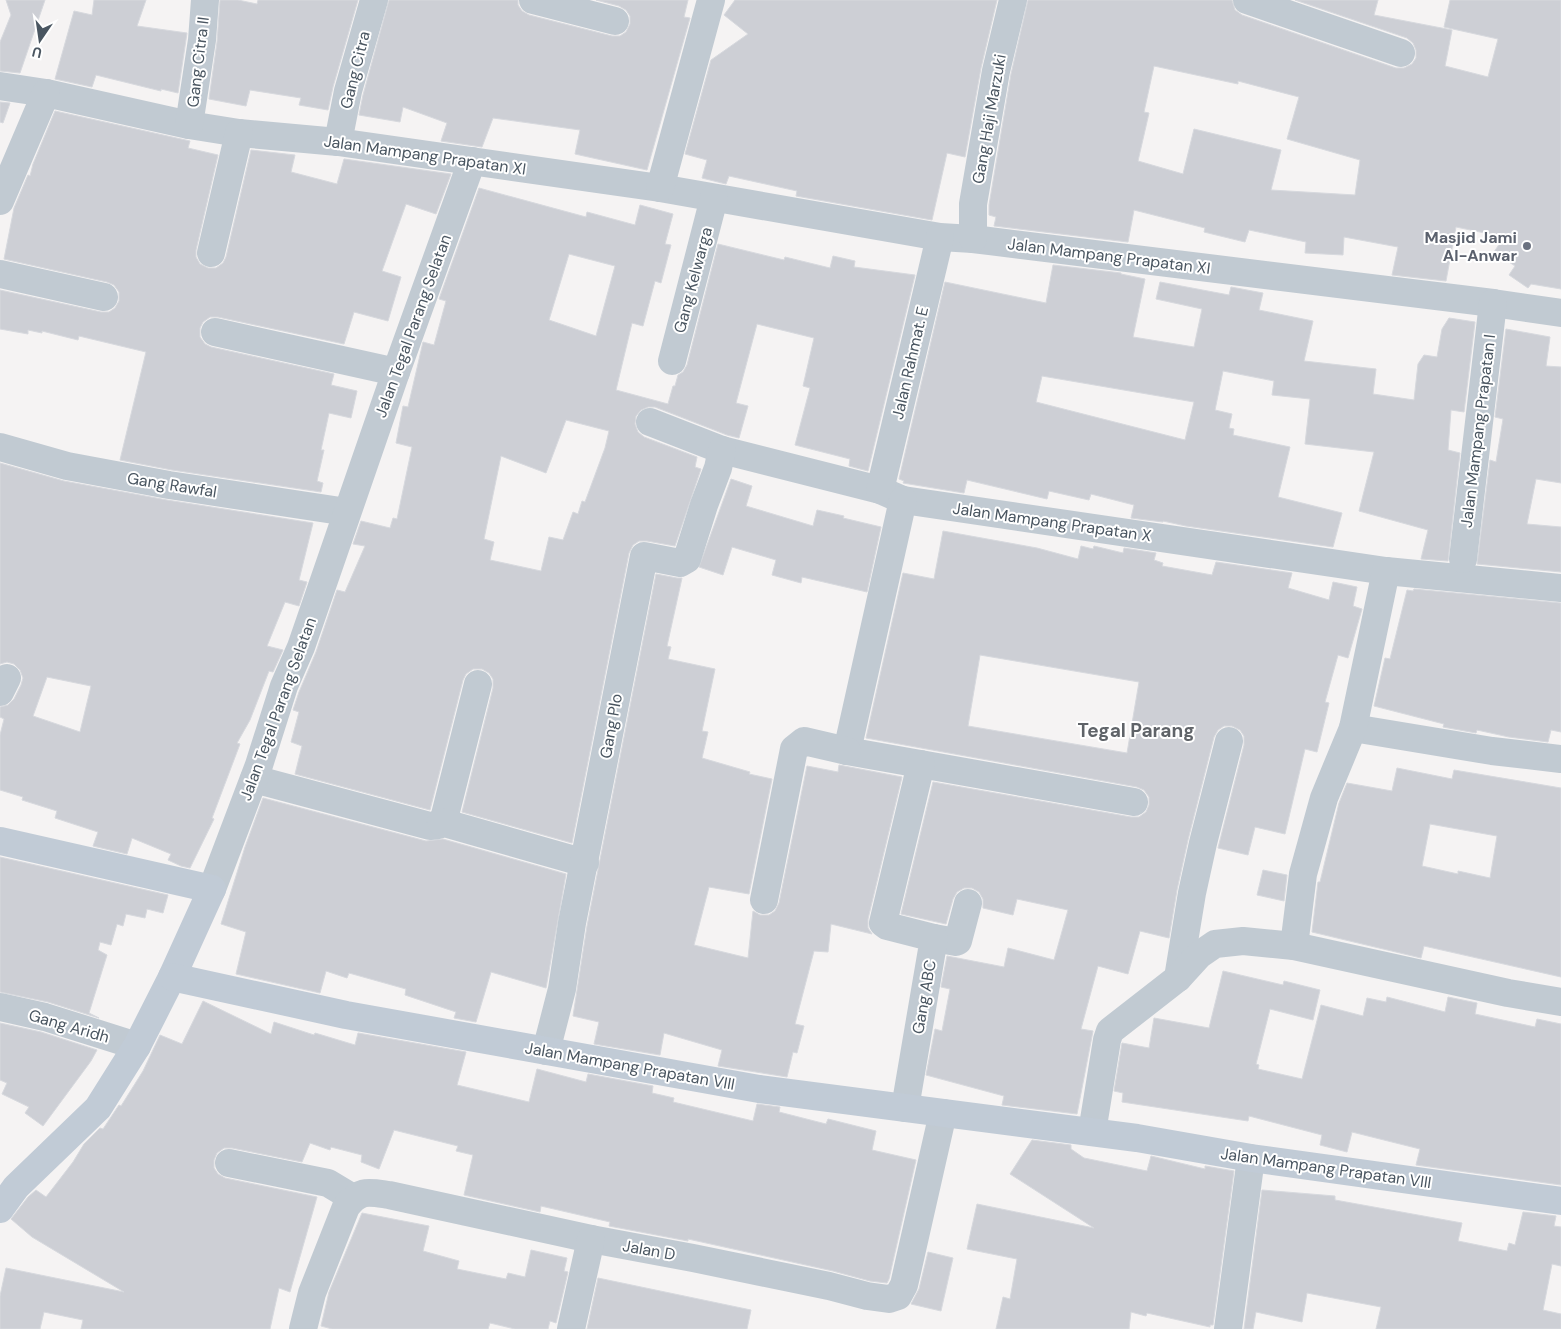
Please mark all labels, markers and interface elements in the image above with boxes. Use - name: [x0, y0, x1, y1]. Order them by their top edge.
- north arrow: [15, 15, 65, 65]
- street label: Gang Citra II: [182, 15, 214, 109]
- street label: Gang Citra: [335, 29, 375, 111]
- text: U: [30, 43, 44, 63]
- street label: Gang Haji Marzuki: [967, 53, 1011, 185]
- street label: Jalan Mampang Prapatan XI: [322, 130, 528, 180]
- street label: Gang Kelwarga: [669, 225, 717, 335]
- place label: Masjid Jami Al-Anwar: [1424, 227, 1517, 266]
- street label: Jalan Tegal Parang Selatan: [370, 231, 456, 421]
- street label: Jalan Mampang Prapatan XI: [1006, 233, 1212, 279]
- marker: Masjid Jami Al-Anwar: [1521, 240, 1533, 252]
- street label: Jalan Rahmat. E: [887, 305, 933, 421]
- street label: Jalan Mampang Prapatan I: [1456, 333, 1500, 529]
- street label: Gang Rawfal: [126, 468, 218, 502]
- street label: Jalan Mampang Prapatan X: [951, 498, 1153, 546]
- street label: Jalan Tegal Parang Selatan: [235, 614, 321, 804]
- street label: Gang Plo: [595, 692, 627, 760]
- district label: Tegal Parang: [1078, 718, 1194, 743]
- street label: Gang ABC: [907, 958, 941, 1036]
- street label: Gang Aridh: [26, 1004, 112, 1048]
- street label: Jalan Mampang Prapatan VIII: [523, 1037, 737, 1095]
- street label: Jalan Mampang Prapatan VIII: [1219, 1143, 1433, 1193]
- street label: Jalan D: [621, 1235, 677, 1265]

